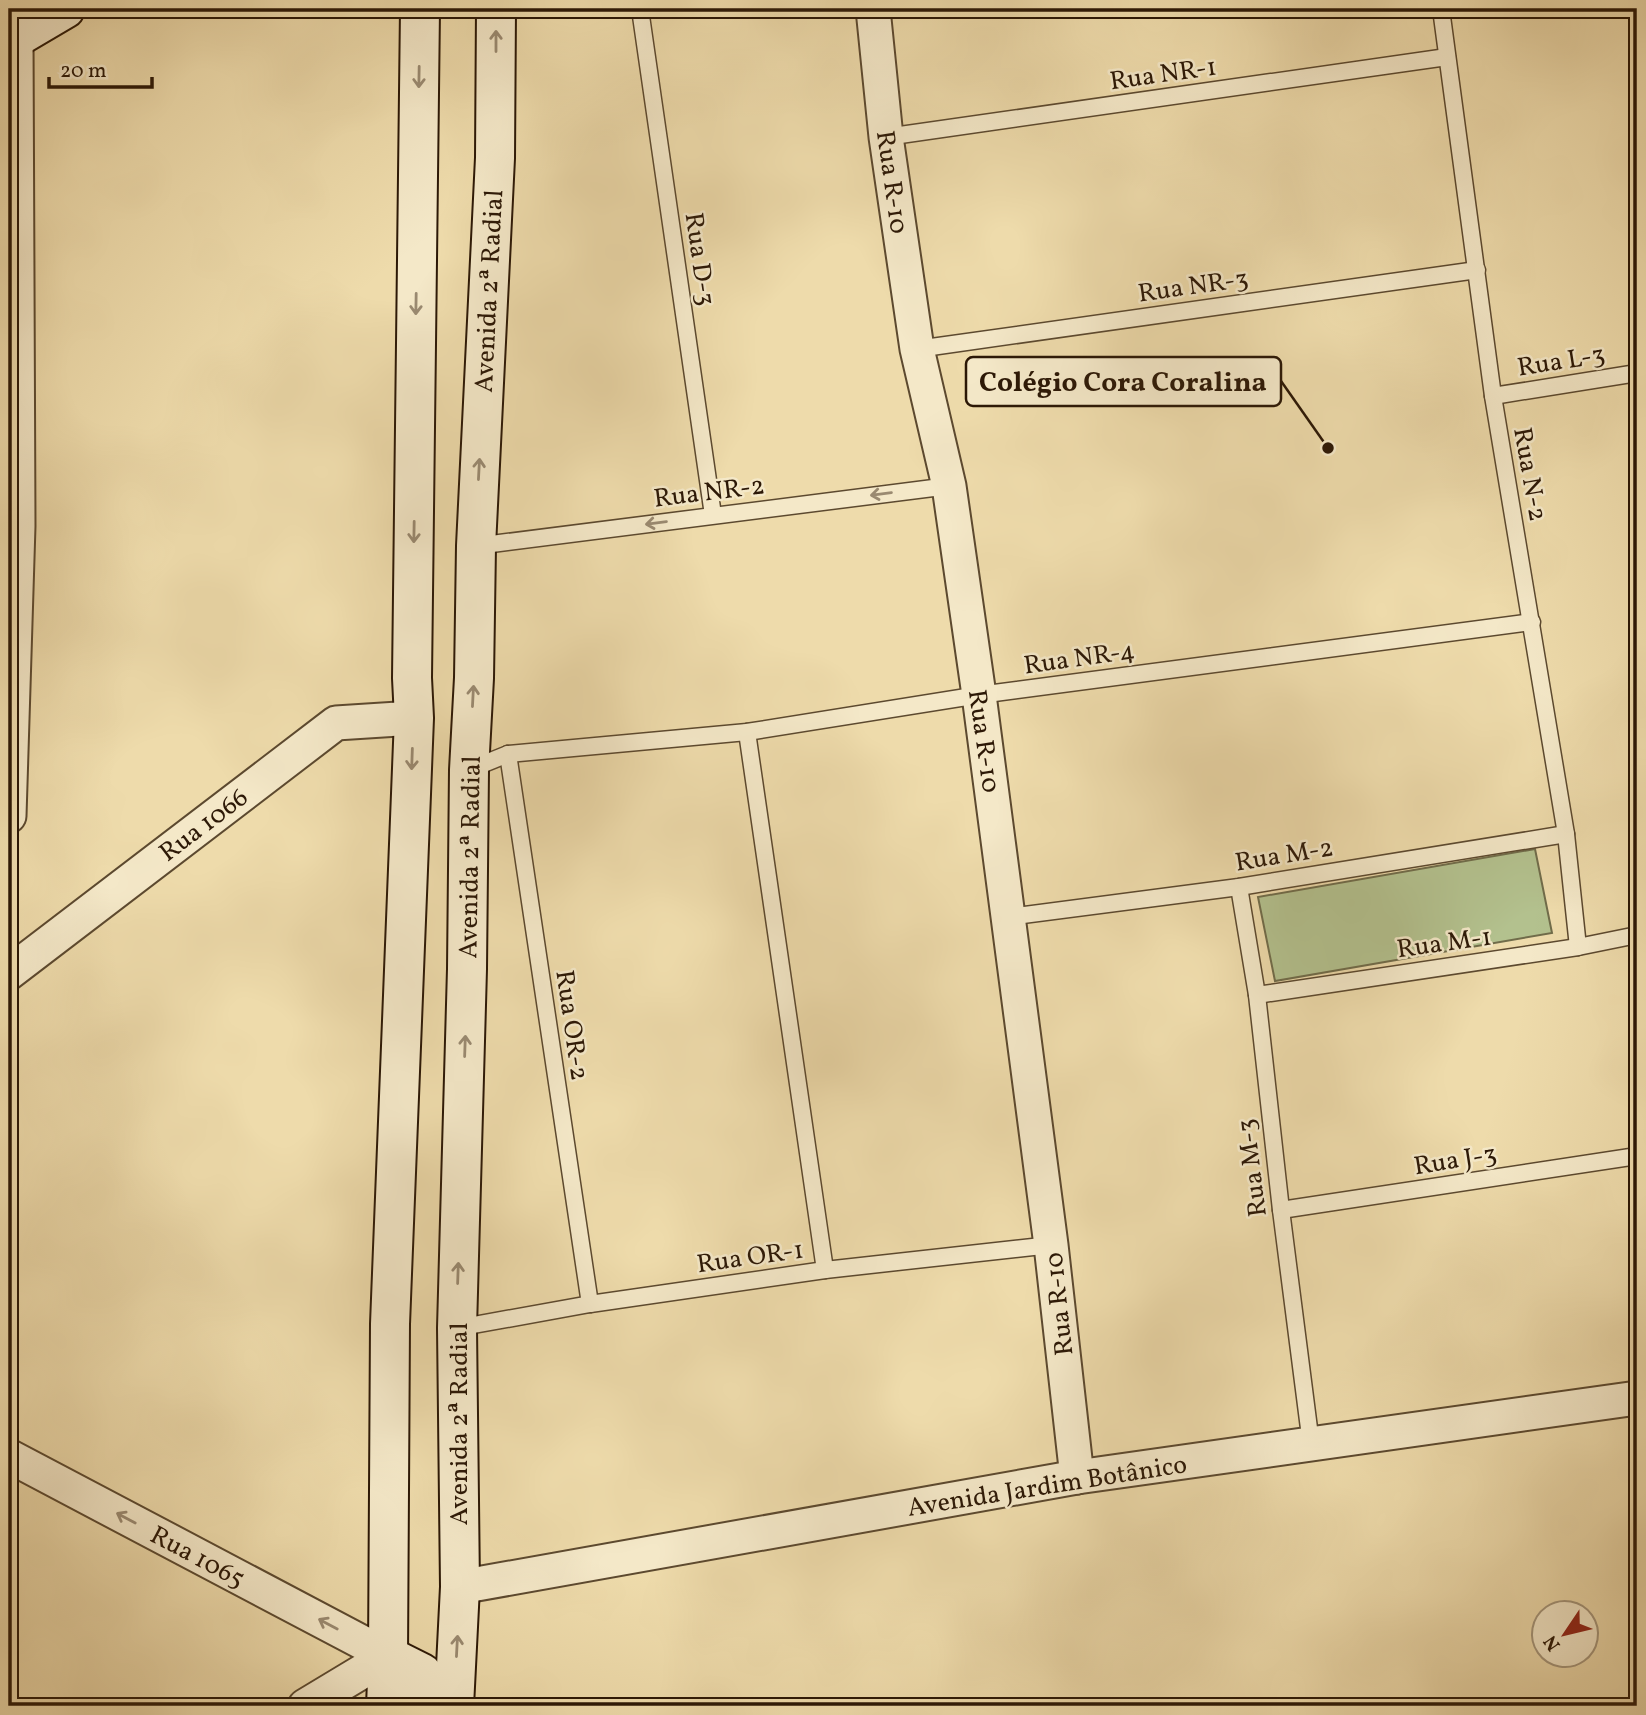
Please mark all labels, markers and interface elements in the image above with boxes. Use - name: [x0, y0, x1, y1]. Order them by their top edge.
- one-way arrow: [489, 30, 503, 53]
- scale bar: [49, 46, 152, 90]
- street label: Rua NR-1: [1107, 50, 1219, 100]
- text: 20 m: [60, 57, 106, 86]
- one-way arrow: [412, 65, 426, 88]
- street label: Rua R-10: [866, 128, 916, 236]
- street label: Avenida 2ª Radial: [467, 189, 513, 393]
- street label: Rua D-3: [675, 210, 723, 308]
- street label: Rua NR-3: [1136, 261, 1251, 313]
- one-way arrow: [410, 293, 423, 316]
- street label: Rua L-3: [1515, 337, 1608, 387]
- callout: Colégio Cora Coralina: [966, 357, 1281, 406]
- text: Colégio Cora Coralina: [979, 364, 1267, 403]
- street label: Rua N-2: [1503, 425, 1555, 524]
- one-way arrow: [473, 457, 486, 480]
- street label: Rua NR-2: [652, 468, 767, 518]
- one-way arrow: [871, 488, 893, 501]
- one-way arrow: [645, 516, 668, 529]
- one-way arrow: [407, 520, 420, 543]
- street label: Rua NR-4: [1021, 633, 1137, 685]
- one-way arrow: [467, 685, 480, 708]
- street label: Rua R-10: [958, 687, 1008, 795]
- one-way arrow: [405, 748, 418, 771]
- street label: Avenida 2ª Radial: [451, 755, 491, 959]
- street label: Rua 1066: [152, 780, 256, 871]
- street label: Rua M-2: [1233, 830, 1336, 882]
- street label: Rua M-1: [1395, 920, 1494, 968]
- street label: Rua OR-2: [545, 968, 597, 1083]
- one-way arrow: [458, 1035, 471, 1058]
- street label: Rua M-3: [1229, 1117, 1277, 1219]
- street label: Rua J-3: [1411, 1137, 1499, 1185]
- street label: Rua OR-1: [695, 1233, 806, 1283]
- street label: Rua R-10: [1037, 1250, 1083, 1357]
- one-way arrow: [452, 1262, 465, 1285]
- street label: Avenida 2ª Radial: [442, 1322, 478, 1526]
- street label: Avenida Jardim Botânico: [905, 1447, 1190, 1527]
- one-way arrow: [116, 1511, 137, 1524]
- street label: Rua 1065: [143, 1518, 251, 1598]
- north arrow: [1530, 1600, 1600, 1670]
- one-way arrow: [318, 1617, 338, 1631]
- text: N: [1538, 1629, 1567, 1656]
- one-way arrow: [450, 1635, 463, 1658]

